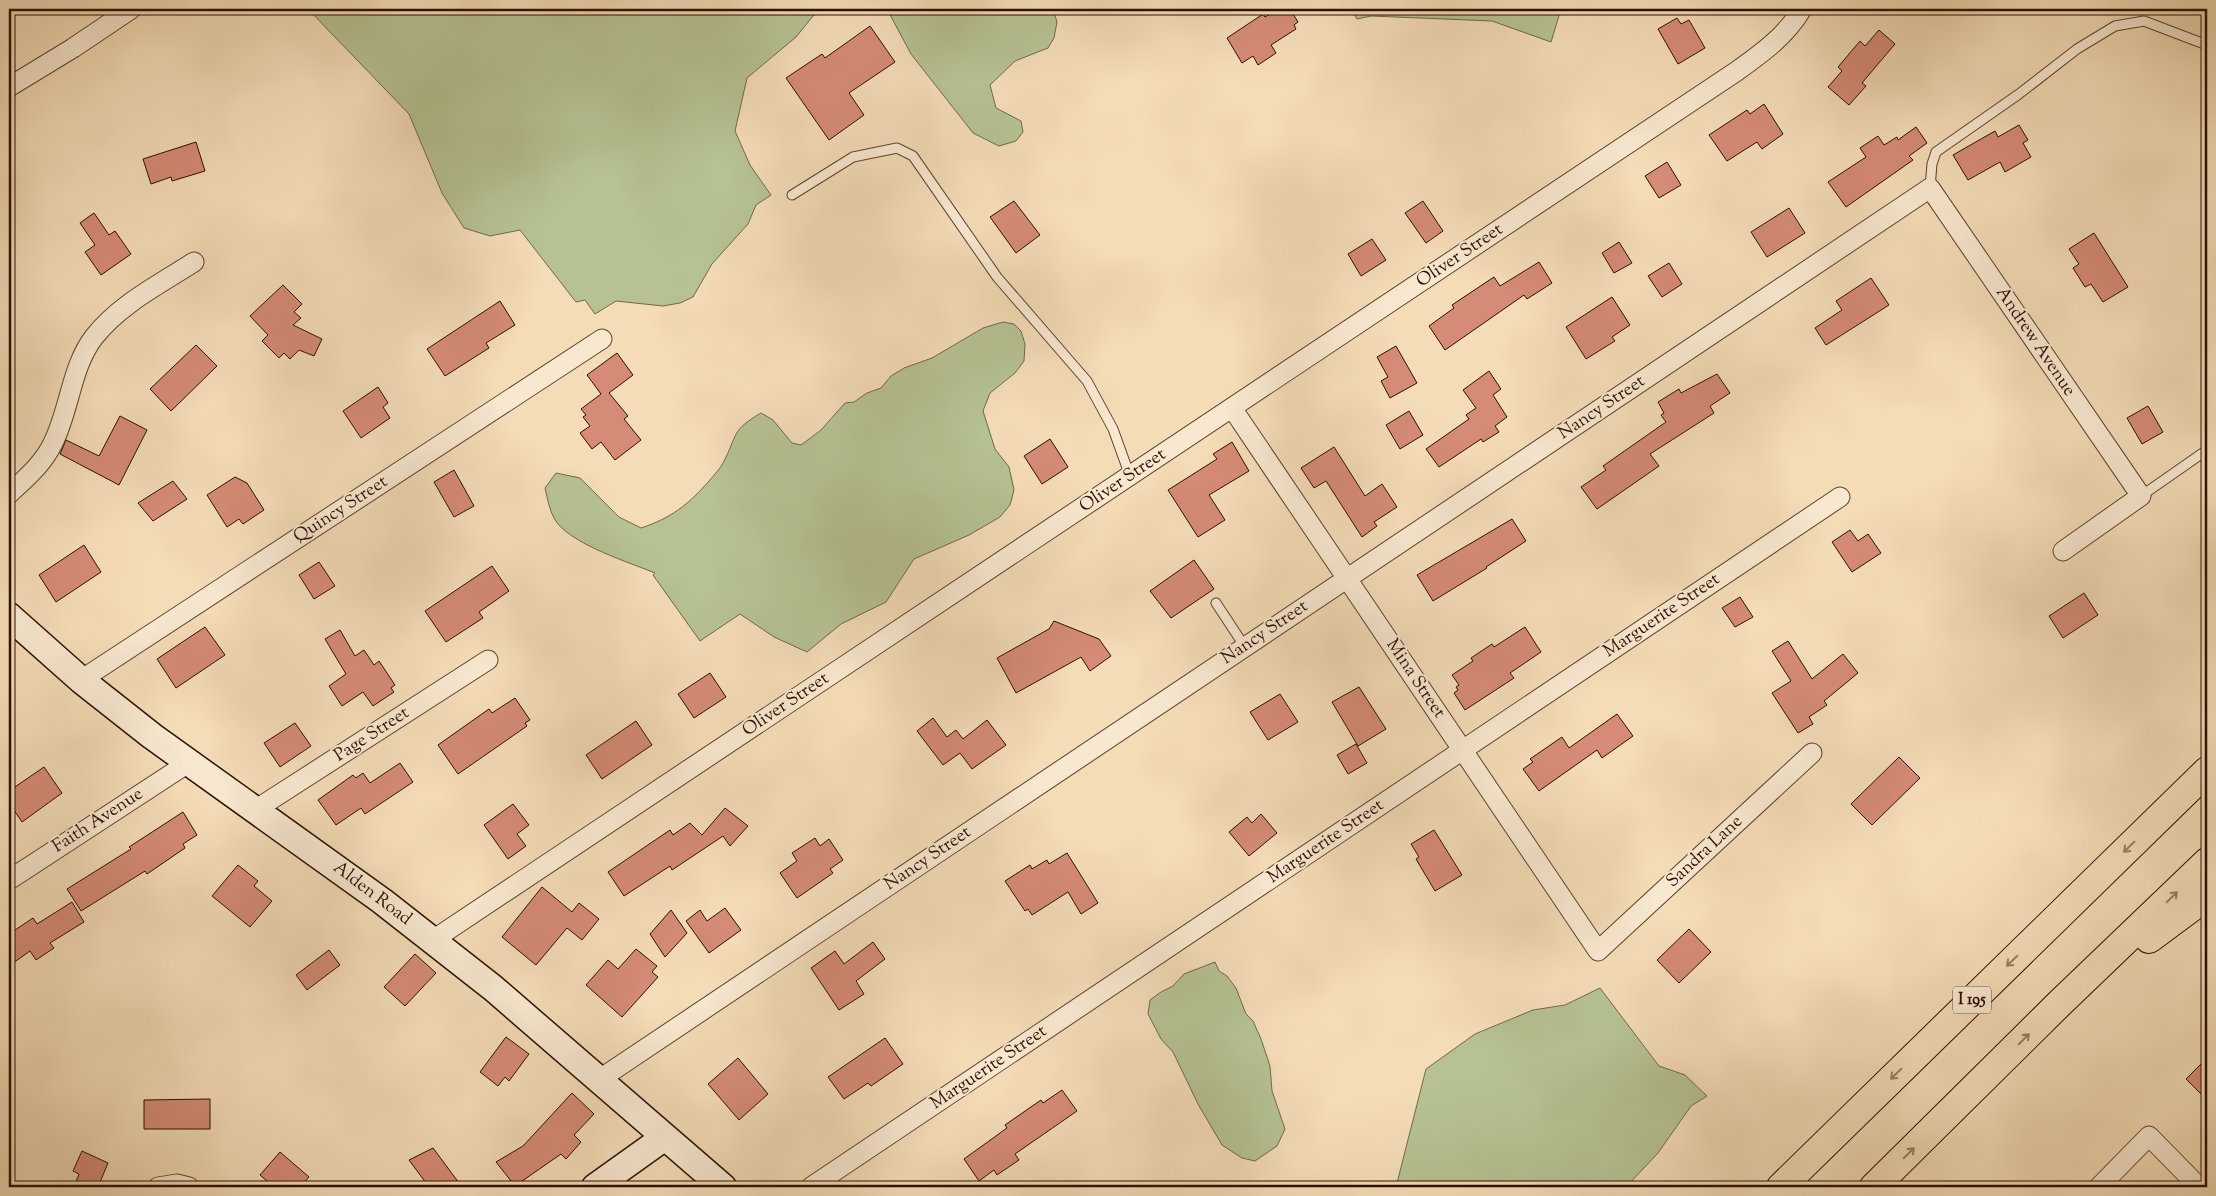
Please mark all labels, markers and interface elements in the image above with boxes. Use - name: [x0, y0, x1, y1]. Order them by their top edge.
- street label: Oliver Street: [1411, 217, 1509, 295]
- street label: Andrew Avenue: [1989, 282, 2081, 402]
- street label: Nancy Street: [1553, 369, 1651, 447]
- street label: Oliver Street: [1074, 442, 1172, 520]
- street label: Quincy Street: [289, 470, 393, 550]
- street label: Marguerite Street: [1599, 567, 1725, 665]
- street label: Nancy Street: [1216, 594, 1314, 672]
- street label: Mina Street: [1379, 634, 1451, 724]
- street label: Oliver Street: [737, 666, 835, 744]
- street label: Page Street: [329, 701, 415, 769]
- street label: Faith Avenue: [47, 782, 149, 860]
- street label: Marguerite Street: [1263, 793, 1389, 891]
- street label: Sandra Lane: [1661, 810, 1749, 894]
- street label: Nancy Street: [879, 820, 977, 898]
- one-way arrow: [2122, 841, 2135, 853]
- street label: Alden Road: [327, 856, 417, 932]
- one-way arrow: [2165, 891, 2178, 903]
- one-way arrow: [2007, 954, 2019, 966]
- road number: I 195: [1953, 986, 1991, 1014]
- street label: Marguerite Street: [926, 1019, 1052, 1117]
- one-way arrow: [2018, 1033, 2031, 1045]
- one-way arrow: [1890, 1068, 1902, 1080]
- one-way arrow: [1903, 1147, 1915, 1159]

